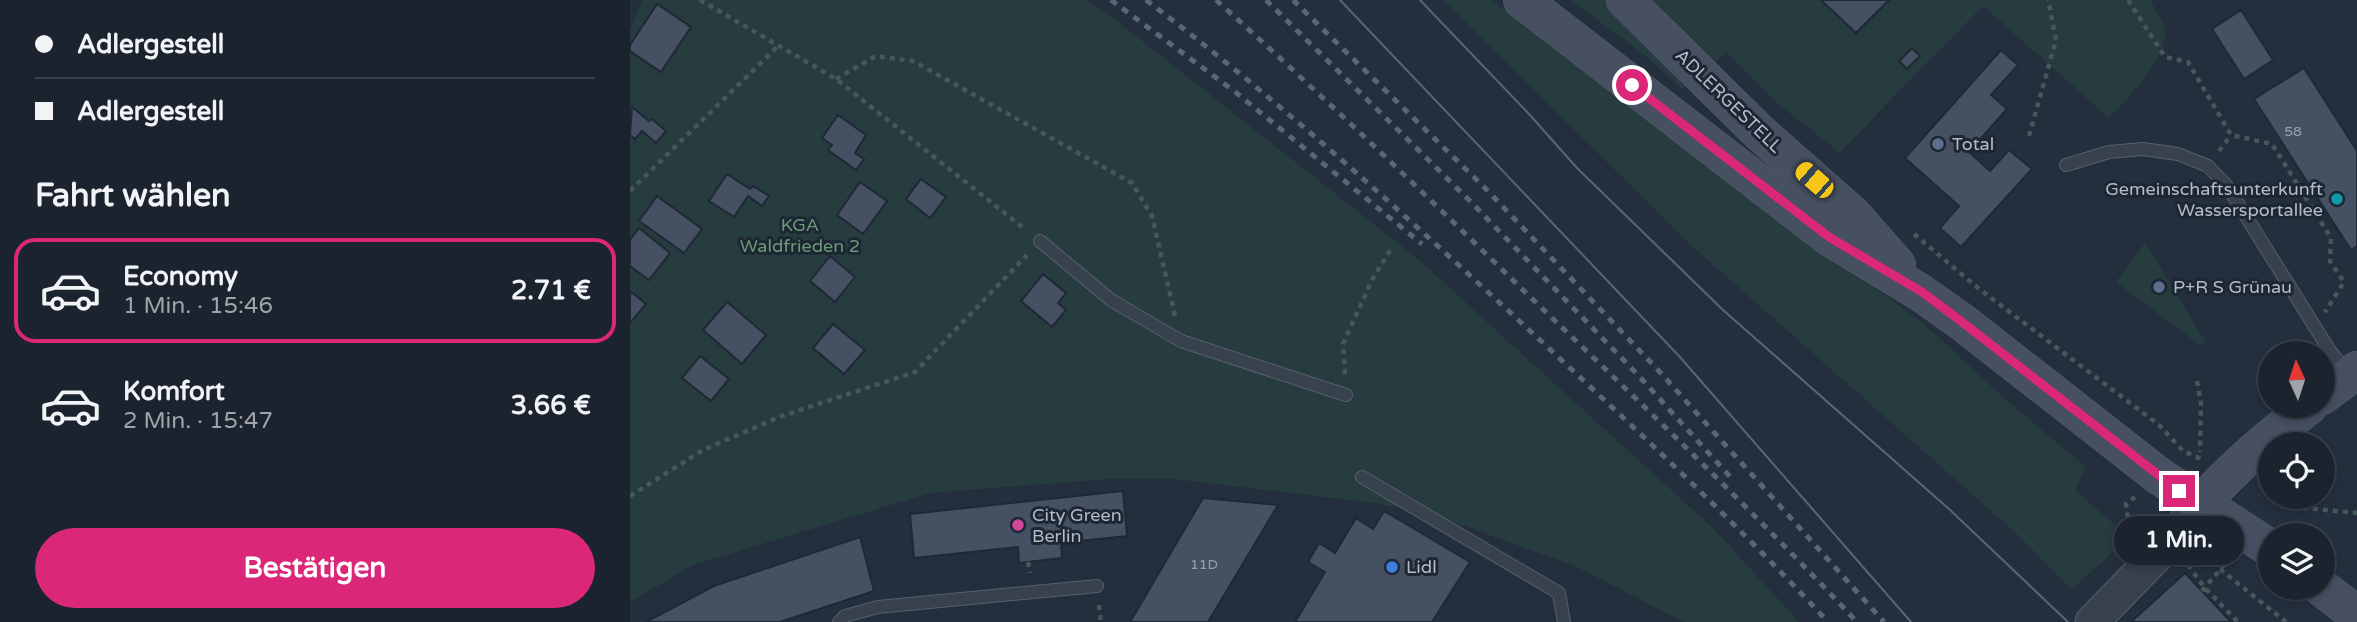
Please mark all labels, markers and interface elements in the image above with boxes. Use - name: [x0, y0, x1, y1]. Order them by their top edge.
- text: Adlergestell: [77, 29, 224, 60]
- street label: ADLERGESTELL: [1671, 44, 1788, 158]
- route start: [1616, 69, 1648, 101]
- text: Adlergestell: [77, 96, 224, 127]
- house number: 58: [2284, 123, 2302, 140]
- place label: Total: [1952, 133, 1994, 155]
- marker: Total: [1930, 136, 1946, 152]
- car: [1792, 158, 1837, 202]
- text: Fahrt wählen: [35, 177, 231, 215]
- place label: Gemeinschaftsunterkunft Wassersportallee: [2105, 178, 2323, 221]
- marker: Gemeinschaftsunterkunft Wassersportallee: [2329, 191, 2345, 207]
- park label: KGA Waldfrieden 2: [740, 214, 860, 257]
- icon: car: [39, 259, 102, 322]
- text: Economy: [123, 261, 238, 292]
- text: 2.71 €: [511, 275, 591, 306]
- place label: P+R S Grünau: [2173, 276, 2292, 298]
- marker: P+R S Grünau: [2151, 279, 2167, 295]
- text: 1 Min. · 15:46: [123, 292, 273, 320]
- north arrow: [2258, 341, 2334, 418]
- map controls: [2258, 341, 2335, 600]
- icon: car: [39, 374, 102, 437]
- text: Komfort: [123, 376, 225, 407]
- text: 3.66 €: [511, 390, 591, 421]
- text: 2 Min. · 15:47: [123, 407, 273, 435]
- button: locate: [2258, 432, 2335, 509]
- route end: [2163, 475, 2195, 507]
- place label: City Green Berlin: [1032, 504, 1122, 547]
- callout: 1 Min.: [2114, 516, 2244, 564]
- marker: City Green Berlin: [1010, 517, 1026, 533]
- button: layers: [2258, 523, 2335, 600]
- text: 1 Min.: [2145, 526, 2213, 554]
- button: Bestätigen: [35, 528, 595, 608]
- house number: 11D: [1190, 556, 1218, 573]
- place label: Lidl: [1406, 556, 1437, 578]
- marker: Lidl: [1384, 559, 1400, 575]

